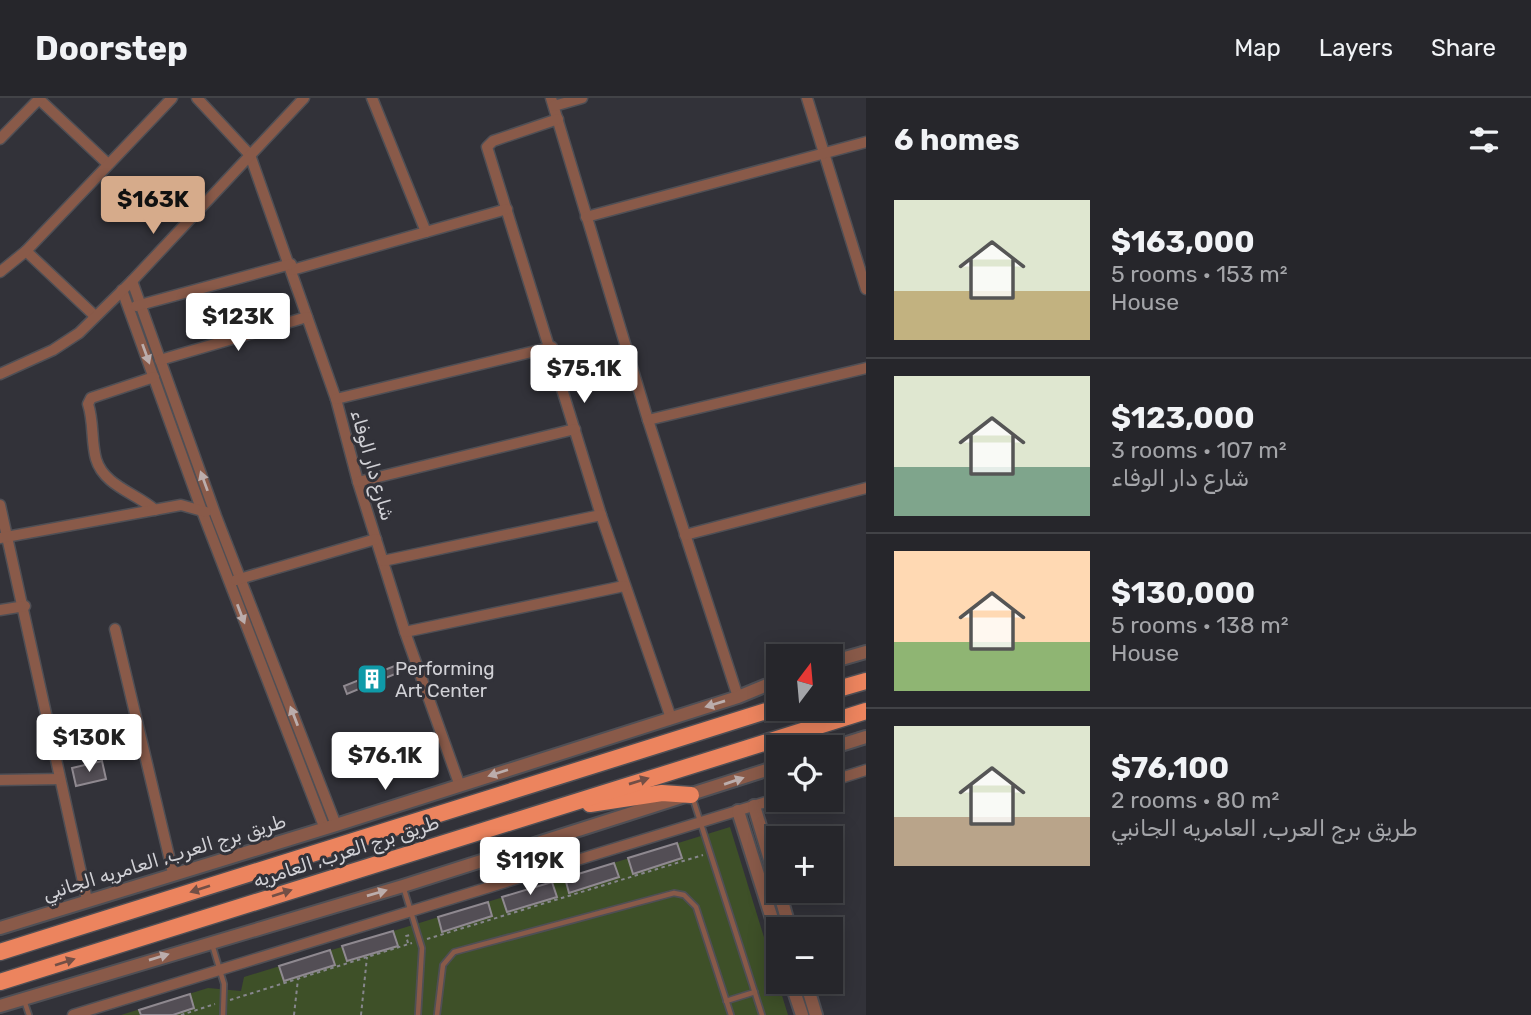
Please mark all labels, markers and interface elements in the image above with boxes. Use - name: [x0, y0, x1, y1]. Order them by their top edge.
- text: Doorstep: [35, 29, 188, 68]
- text: Map: [1234, 34, 1281, 62]
- text: Layers: [1319, 34, 1393, 62]
- text: Share: [1431, 34, 1496, 62]
- icon: filters: [1465, 121, 1503, 159]
- text: 6 homes: [894, 122, 1020, 158]
- pin: $163K: [104, 176, 202, 236]
- text: $163K: [117, 185, 189, 213]
- text: $163,000: [1111, 224, 1255, 260]
- icon: home: [950, 228, 1034, 312]
- text: 5 rooms · 153 m²: [1111, 260, 1288, 288]
- text: House: [1111, 288, 1179, 316]
- pin: $123K: [189, 294, 287, 353]
- text: $123K: [202, 302, 274, 330]
- one-way arrow: [141, 344, 152, 365]
- pin: $75.1K: [527, 345, 641, 405]
- text: $75.1K: [546, 354, 622, 382]
- text: $123,000: [1111, 400, 1255, 436]
- icon: home: [950, 404, 1034, 488]
- street label: شارع دار الوفاء: [344, 407, 399, 524]
- text: 3 rooms · 107 m²: [1111, 436, 1287, 464]
- text: شارع دار الوفاء: [1111, 464, 1249, 492]
- one-way arrow: [198, 470, 209, 491]
- text: $130,000: [1111, 575, 1255, 611]
- icon: home: [950, 579, 1034, 663]
- one-way arrow: [236, 603, 247, 624]
- text: 5 rooms · 138 m²: [1111, 611, 1288, 639]
- text: House: [1111, 639, 1179, 667]
- north arrow: [766, 644, 844, 721]
- map controls: [766, 644, 843, 994]
- place label: Performing Art Center: [395, 657, 495, 702]
- building icon: Performing Art Center: [355, 662, 389, 696]
- one-way arrow: [704, 699, 725, 710]
- one-way arrow: [288, 706, 299, 727]
- pin: $130K: [40, 714, 138, 774]
- text: $130K: [53, 723, 125, 751]
- pin: $76.1K: [328, 732, 442, 792]
- button: locate: [766, 735, 843, 812]
- text: $76.1K: [348, 741, 422, 769]
- text: $76,100: [1111, 750, 1229, 786]
- icon: home: [950, 754, 1034, 838]
- one-way arrow: [487, 769, 508, 779]
- one-way arrow: [629, 775, 650, 785]
- one-way arrow: [724, 775, 745, 786]
- text: 2 rooms · 80 m²: [1111, 786, 1279, 814]
- street label: طريق برج العرب, العامريه الجانبي: [40, 809, 289, 908]
- street label: طريق برج العرب, العامريه: [250, 811, 443, 894]
- text: طريق برج العرب, العامريه الجانبي: [1111, 814, 1418, 842]
- button: +: [766, 826, 843, 903]
- pin: $119K: [481, 838, 579, 897]
- text: $119K: [496, 846, 564, 874]
- one-way arrow: [189, 885, 210, 895]
- one-way arrow: [272, 887, 293, 898]
- one-way arrow: [367, 888, 388, 898]
- button: −: [766, 917, 843, 994]
- one-way arrow: [149, 951, 170, 962]
- one-way arrow: [55, 956, 76, 966]

